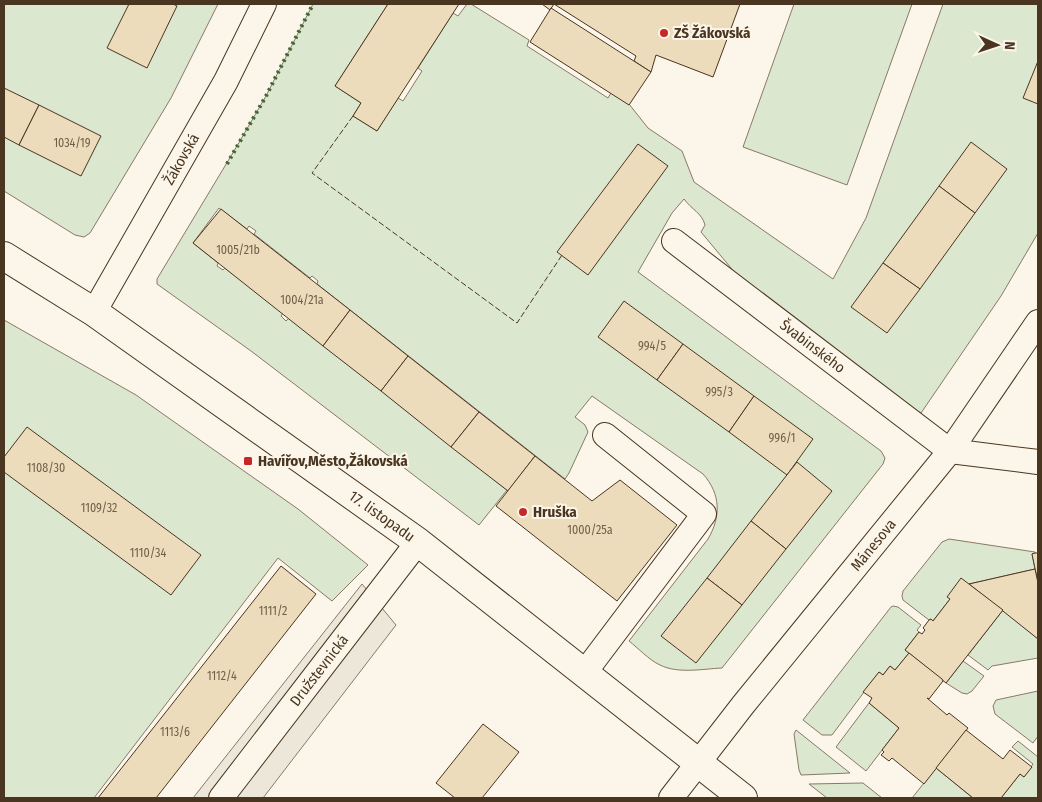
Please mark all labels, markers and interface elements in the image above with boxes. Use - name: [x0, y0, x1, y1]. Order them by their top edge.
- north arrow: [972, 20, 1022, 70]
- place label: ZŠ Žákovská: [674, 24, 751, 42]
- marker: ZŠ Žákovská: [658, 27, 670, 39]
- text: N: [1001, 41, 1018, 50]
- street label: Žákovská: [160, 130, 203, 188]
- house number: 1034/19: [53, 136, 91, 150]
- house number: 1005/21b: [216, 243, 260, 257]
- house number: 1004/21a: [280, 293, 324, 307]
- street label: Švabinského: [776, 316, 849, 377]
- house number: 994/5: [638, 339, 666, 353]
- house number: 995/3: [705, 385, 733, 399]
- house number: 996/1: [769, 431, 795, 445]
- place label: Havířov,Město,Žákovská: [258, 452, 408, 470]
- marker: Havířov,Město,Žákovská: [242, 455, 254, 467]
- house number: 1108/30: [27, 461, 65, 475]
- street label: 17. listopadu: [345, 487, 418, 546]
- house number: 1109/32: [81, 501, 117, 515]
- place label: Hruška: [533, 503, 577, 521]
- marker: Hruška: [517, 506, 529, 518]
- street label: Mánesova: [847, 516, 900, 575]
- house number: 1000/25a: [567, 523, 613, 537]
- house number: 1110/34: [130, 546, 166, 560]
- house number: 1111/2: [259, 604, 287, 618]
- street label: Družstevnická: [286, 631, 352, 710]
- house number: 1112/4: [207, 669, 237, 683]
- house number: 1113/6: [160, 725, 190, 739]

